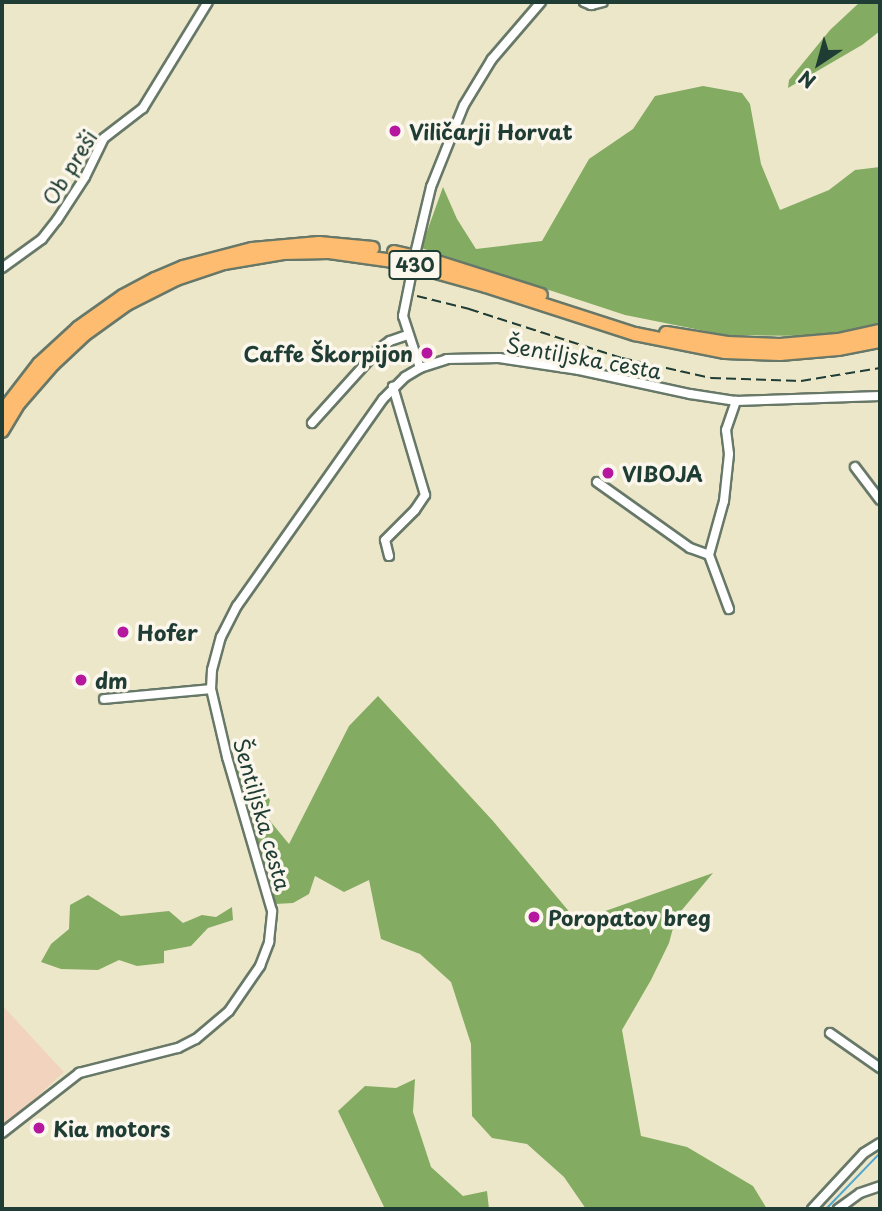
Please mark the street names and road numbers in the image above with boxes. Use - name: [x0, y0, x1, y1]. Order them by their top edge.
- street label: Ob preši: [36, 124, 102, 210]
- road number: 430: [387, 249, 443, 280]
- street label: Šentiljska cesta: [504, 331, 664, 383]
- street label: Šentiljska cesta: [229, 735, 297, 893]

